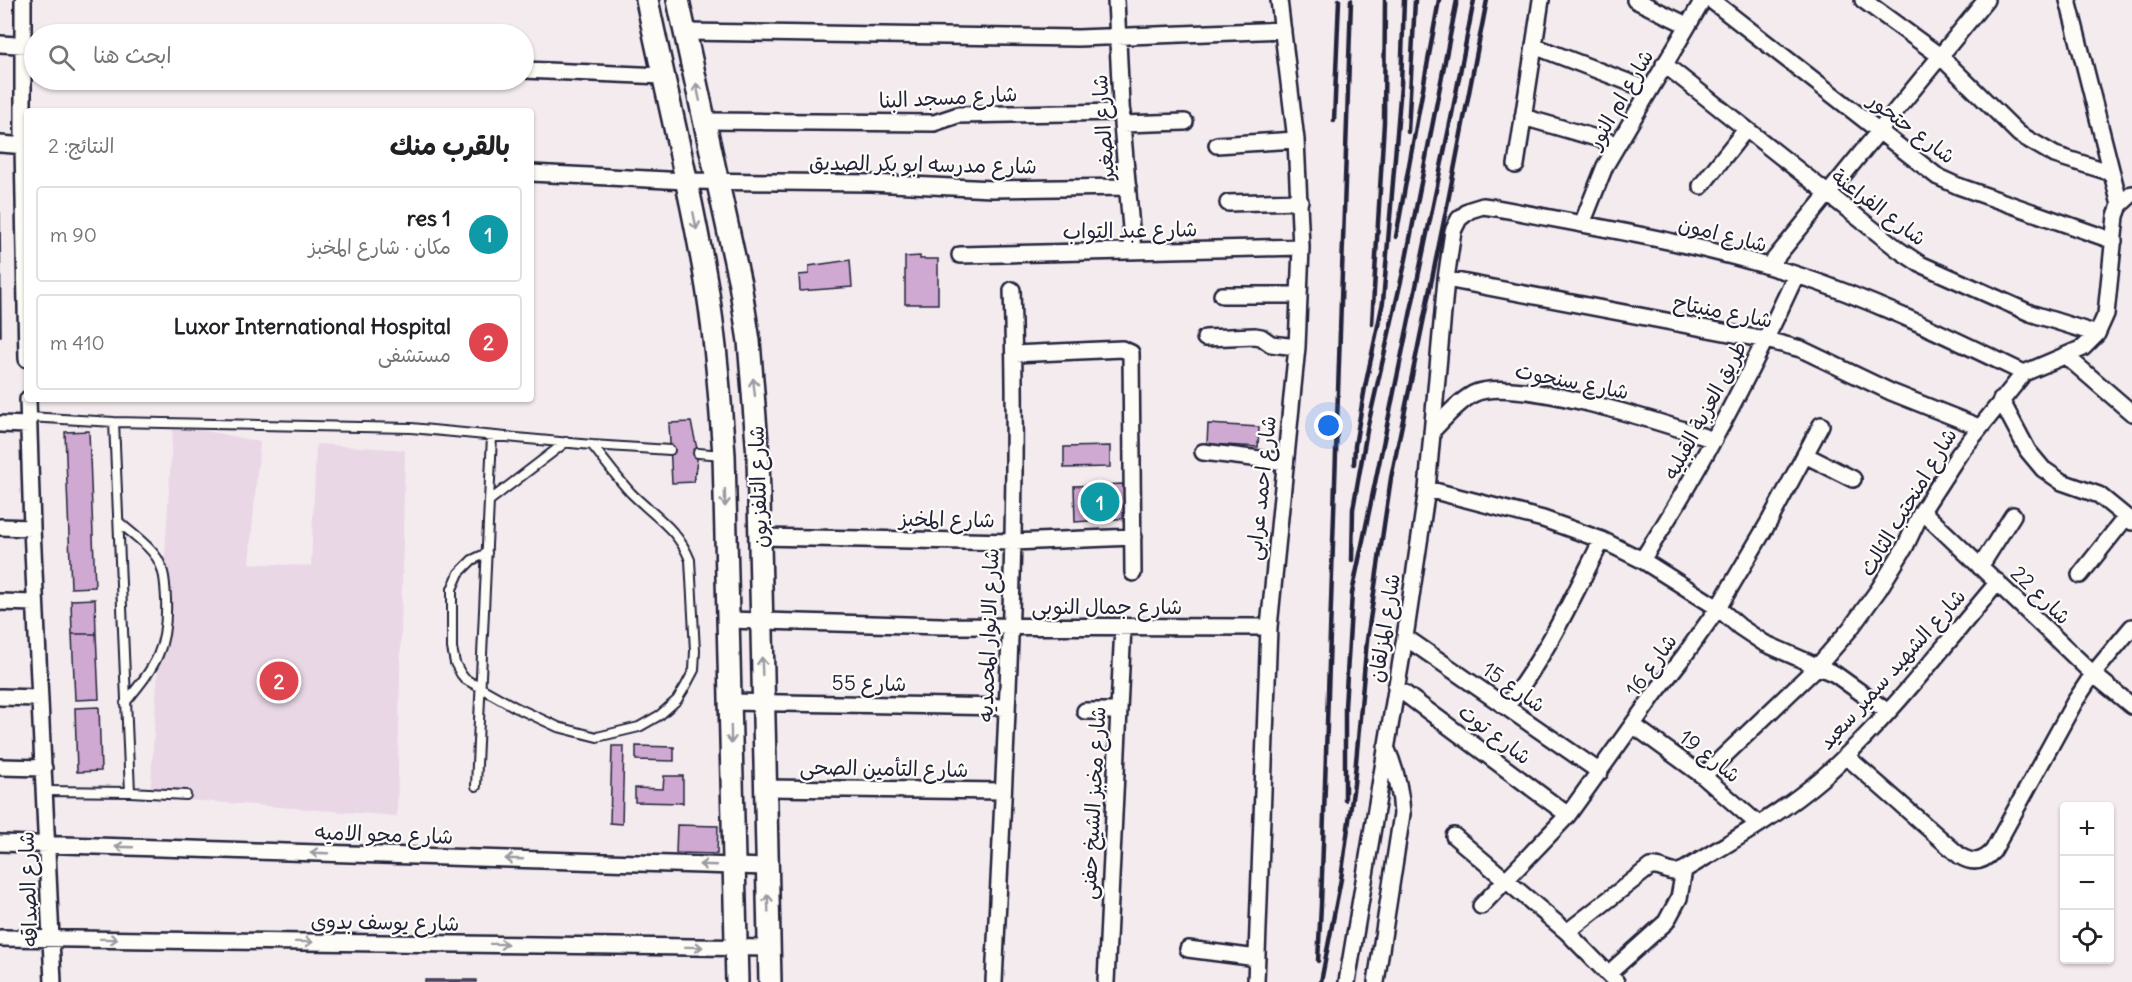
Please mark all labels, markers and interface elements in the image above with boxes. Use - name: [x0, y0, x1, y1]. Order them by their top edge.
- search box: [24, 24, 534, 90]
- icon: search: [45, 41, 78, 74]
- text: ابحث هنا: [93, 41, 172, 69]
- street label: شارع ام النور: [1580, 44, 1662, 157]
- street label: شارع الصغير: [1086, 73, 1122, 182]
- street label: شارع مسجد البنا: [878, 80, 1018, 116]
- one-way arrow: [691, 83, 703, 102]
- street label: شارع حتحور: [1860, 85, 1961, 171]
- text: بالقرب منك: [390, 129, 510, 162]
- text: النتائج: 2: [48, 133, 114, 158]
- street label: شارع مدرسه ابو بكر الصديق: [809, 149, 1037, 181]
- street label: شارع الفراعنة: [1825, 162, 1932, 253]
- text: res 1: [407, 204, 451, 232]
- street label: شارع امون: [1675, 210, 1770, 260]
- one-way arrow: [690, 211, 701, 231]
- street label: شارع عبد التواب: [1062, 215, 1198, 247]
- text: 90 m: [50, 222, 97, 247]
- text: 1: [485, 222, 492, 247]
- text: مكان · شارع المخبز: [308, 234, 451, 259]
- street label: شارع منبتاح: [1671, 288, 1775, 336]
- text: Luxor International Hospital: [173, 312, 451, 340]
- text: 410 m: [50, 330, 105, 355]
- text: 2: [483, 330, 494, 355]
- street label: طريق العزبة القبليه: [1657, 336, 1753, 484]
- text: مستشفى: [378, 342, 451, 367]
- street label: شارع سنحوت: [1513, 357, 1631, 407]
- one-way arrow: [748, 377, 759, 397]
- your location: [1314, 411, 1343, 440]
- street label: شارع احمد عرابى: [1240, 414, 1284, 562]
- street label: شارع امنحتب الثالث: [1853, 423, 1965, 582]
- street label: شارع التلفزيون: [742, 425, 776, 549]
- pin: 1: [1080, 480, 1120, 524]
- one-way arrow: [720, 488, 731, 508]
- street label: شارع المخبز: [897, 505, 995, 535]
- street label: شارع الانوار المحمديه: [971, 548, 1007, 722]
- street label: شارع 22: [2004, 560, 2077, 632]
- street label: شارع المزلقان: [1362, 572, 1408, 685]
- street label: شارع الشهيد سمير سعيد: [1813, 583, 1973, 756]
- street label: شارع جمال النوبى: [1032, 593, 1182, 622]
- street label: شارع 16: [1619, 628, 1684, 703]
- one-way arrow: [757, 656, 768, 676]
- street label: شارع 15: [1476, 656, 1551, 720]
- pin: 2: [260, 658, 298, 704]
- street label: شارع 55: [831, 669, 907, 699]
- street label: شارع توت: [1452, 698, 1537, 772]
- street label: شارع مخبز الشيخ حفنى: [1074, 706, 1114, 900]
- street label: شارع 19: [1673, 724, 1746, 790]
- one-way arrow: [725, 725, 737, 745]
- street label: شارع التأمين الصحى: [799, 753, 969, 785]
- map controls: [2060, 802, 2114, 964]
- button: +: [2060, 802, 2114, 856]
- street label: شارع محو الاميه: [314, 818, 454, 852]
- street label: شارع الصداقه: [12, 831, 46, 947]
- one-way arrow: [114, 841, 134, 853]
- one-way arrow: [309, 847, 329, 859]
- one-way arrow: [504, 853, 524, 865]
- button: −: [2060, 856, 2114, 910]
- one-way arrow: [699, 860, 719, 871]
- one-way arrow: [762, 893, 774, 913]
- street label: شارع يوسف بدوى: [310, 907, 460, 939]
- button: locate: [2060, 910, 2114, 964]
- one-way arrow: [99, 933, 119, 945]
- one-way arrow: [294, 936, 314, 948]
- one-way arrow: [489, 939, 509, 950]
- one-way arrow: [684, 941, 704, 953]

